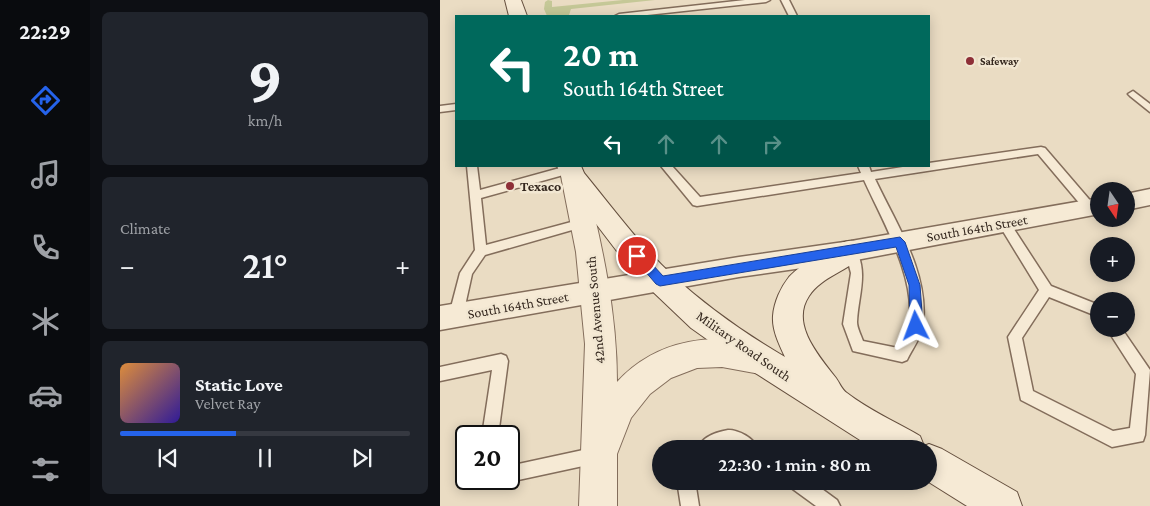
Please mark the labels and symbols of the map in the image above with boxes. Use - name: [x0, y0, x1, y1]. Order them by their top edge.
- marker: Safeway: [964, 55, 976, 67]
- place label: Safeway: [980, 55, 1019, 67]
- place label: Texaco: [520, 178, 561, 194]
- marker: Texaco: [504, 180, 516, 192]
- north arrow: [1090, 182, 1135, 228]
- street label: South 164th Street: [925, 211, 1029, 245]
- pin: [616, 235, 658, 277]
- street label: 42nd Avenue South: [582, 255, 608, 365]
- street label: South 164th Street: [466, 288, 570, 322]
- position arrow: [889, 299, 941, 351]
- street label: Military Road South: [694, 307, 795, 385]
- speed limit sign: 20: [455, 425, 520, 490]

